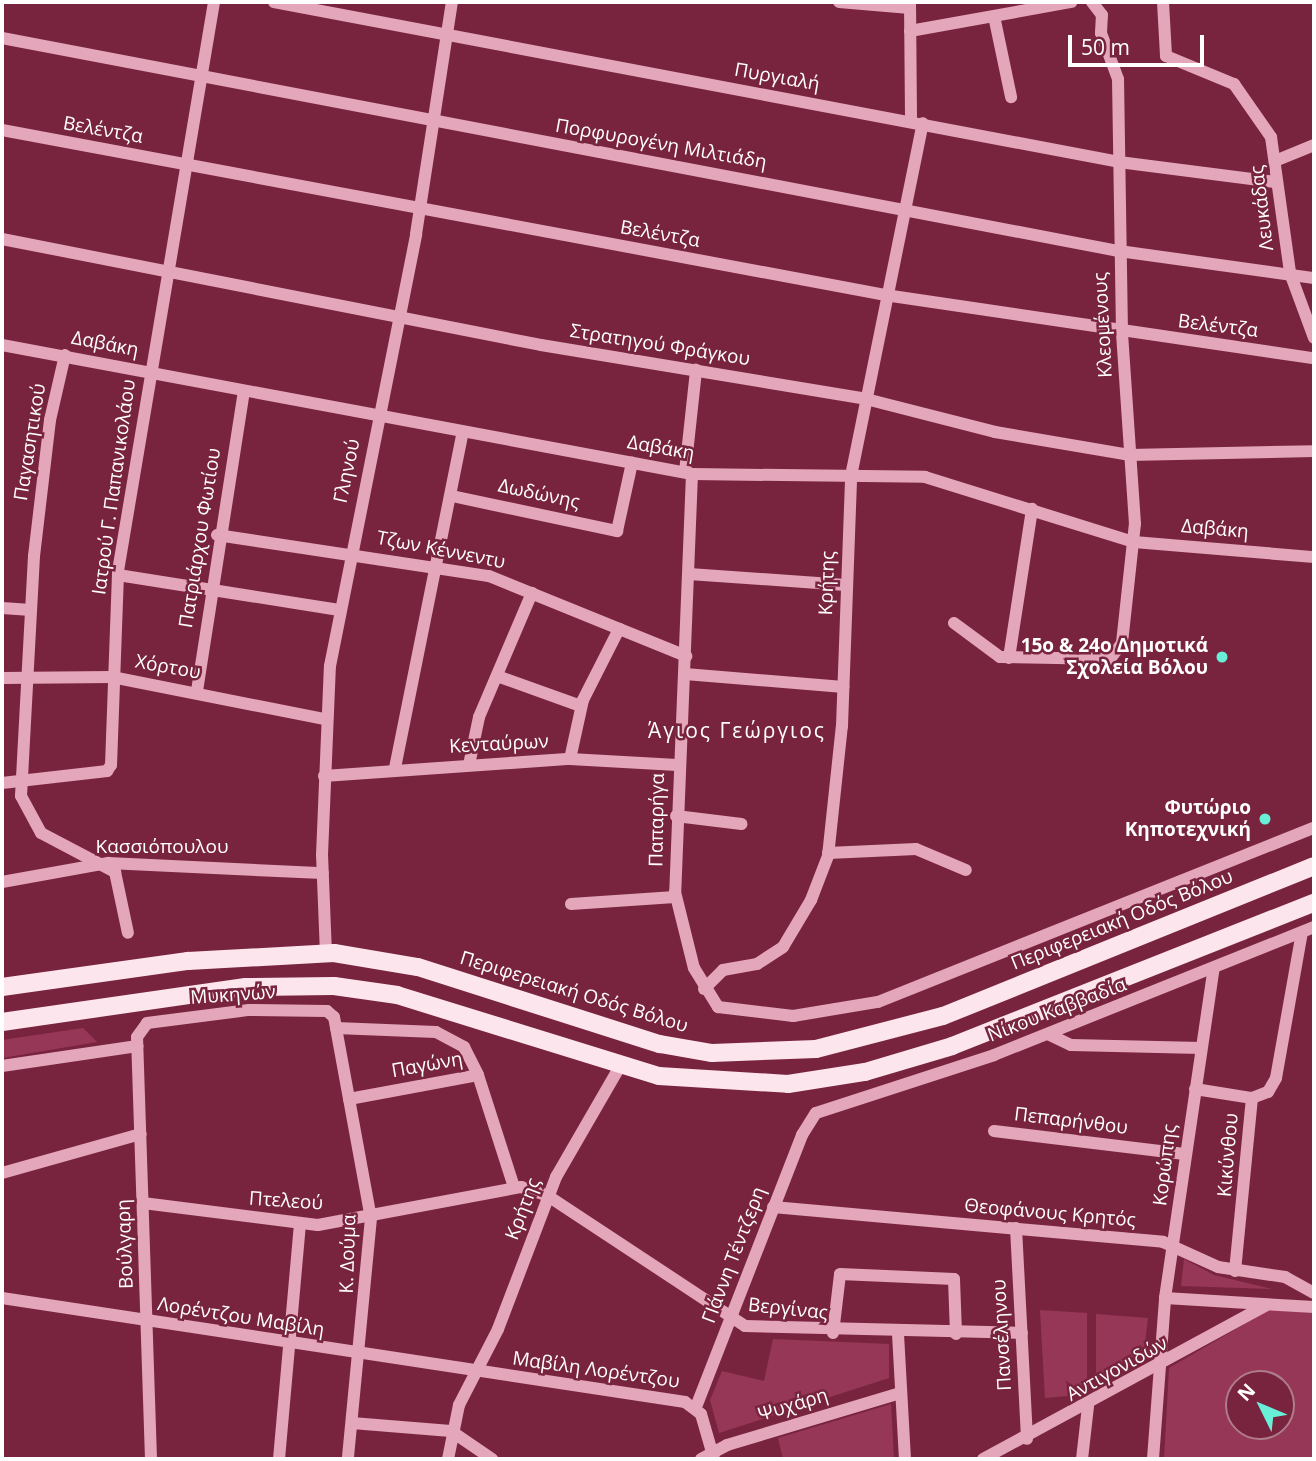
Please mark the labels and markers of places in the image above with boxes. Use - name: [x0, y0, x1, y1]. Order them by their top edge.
- place label: 15ο & 24ο Δημοτικά Σχολεία Βόλου: [1021, 635, 1208, 679]
- marker: 15ο & 24ο Δημοτικά Σχολεία Βόλου: [1214, 649, 1230, 665]
- place label: Φυτώριο Κηποτεχνική: [1125, 797, 1251, 841]
- marker: Φυτώριο Κηποτεχνική: [1257, 811, 1273, 827]

